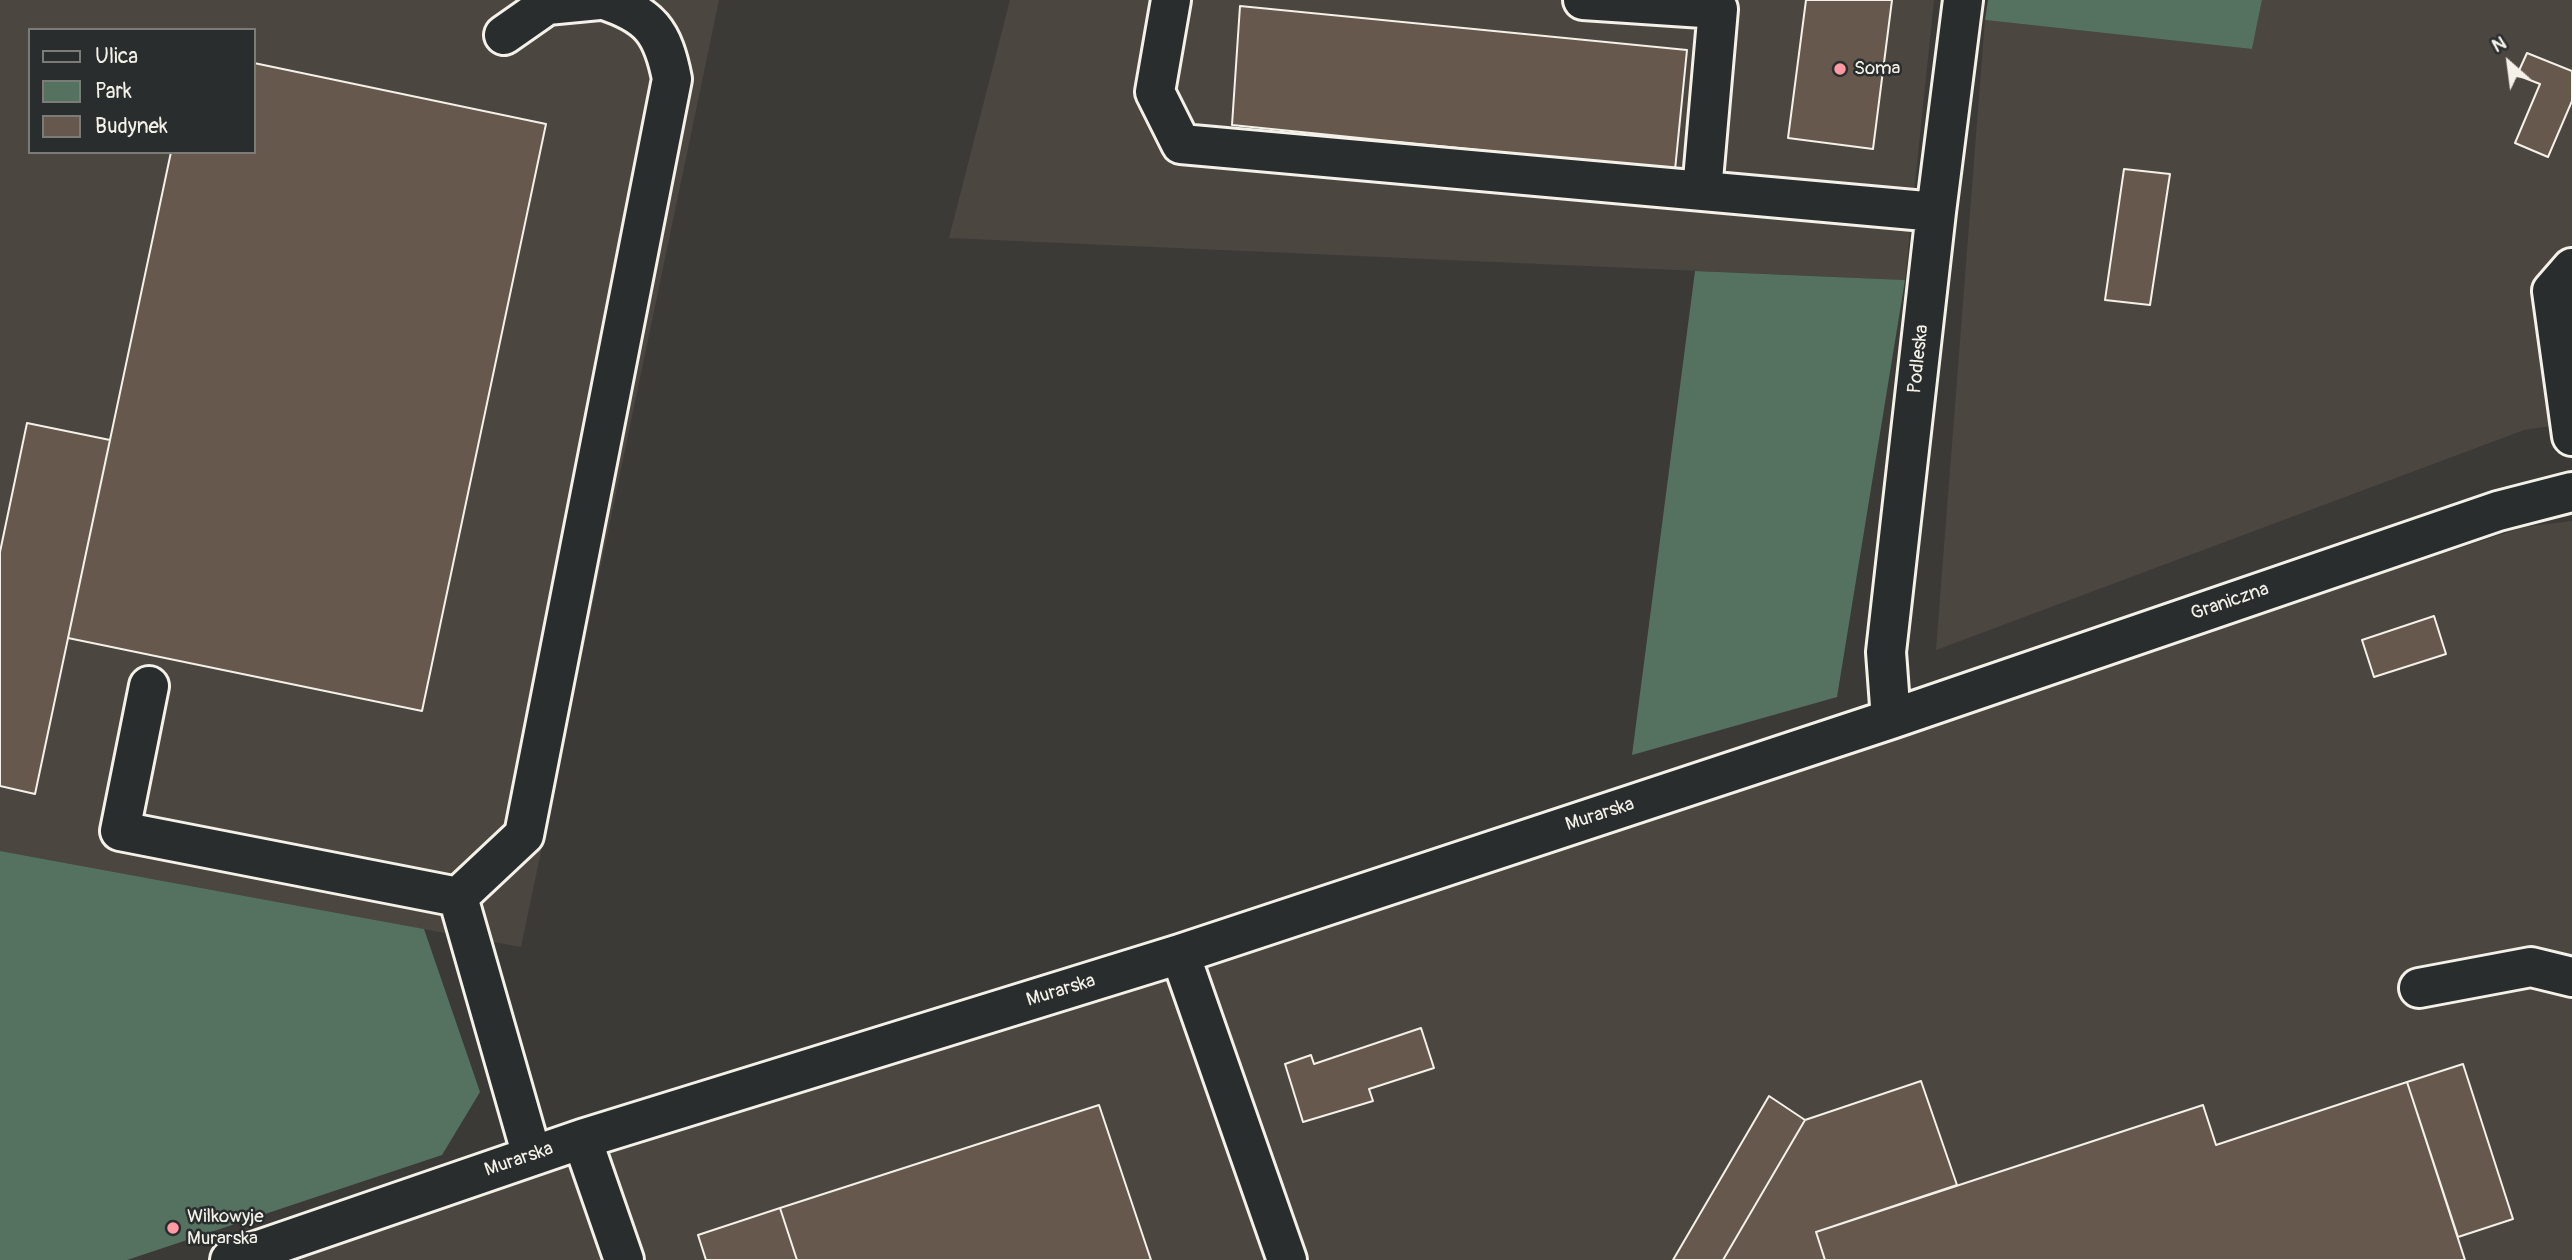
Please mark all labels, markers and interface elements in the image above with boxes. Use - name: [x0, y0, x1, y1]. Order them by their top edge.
- legend: [28, 28, 256, 154]
- north arrow: [2474, 28, 2544, 98]
- text: N: [2488, 31, 2510, 58]
- text: Ulica: [95, 43, 138, 70]
- place label: Soma: [1854, 58, 1900, 80]
- marker: Soma: [1832, 61, 1848, 77]
- text: Park: [95, 78, 132, 105]
- text: Budynek: [95, 113, 168, 140]
- street label: Podleska: [1904, 323, 1934, 395]
- street label: Graniczna: [2188, 578, 2272, 626]
- street label: Murarska: [1563, 793, 1637, 837]
- street label: Murarska: [1024, 970, 1098, 1012]
- street label: Murarska: [482, 1138, 556, 1182]
- place label: Wilkowyje Murarska: [187, 1206, 264, 1250]
- marker: Wilkowyje Murarska: [165, 1220, 181, 1236]

